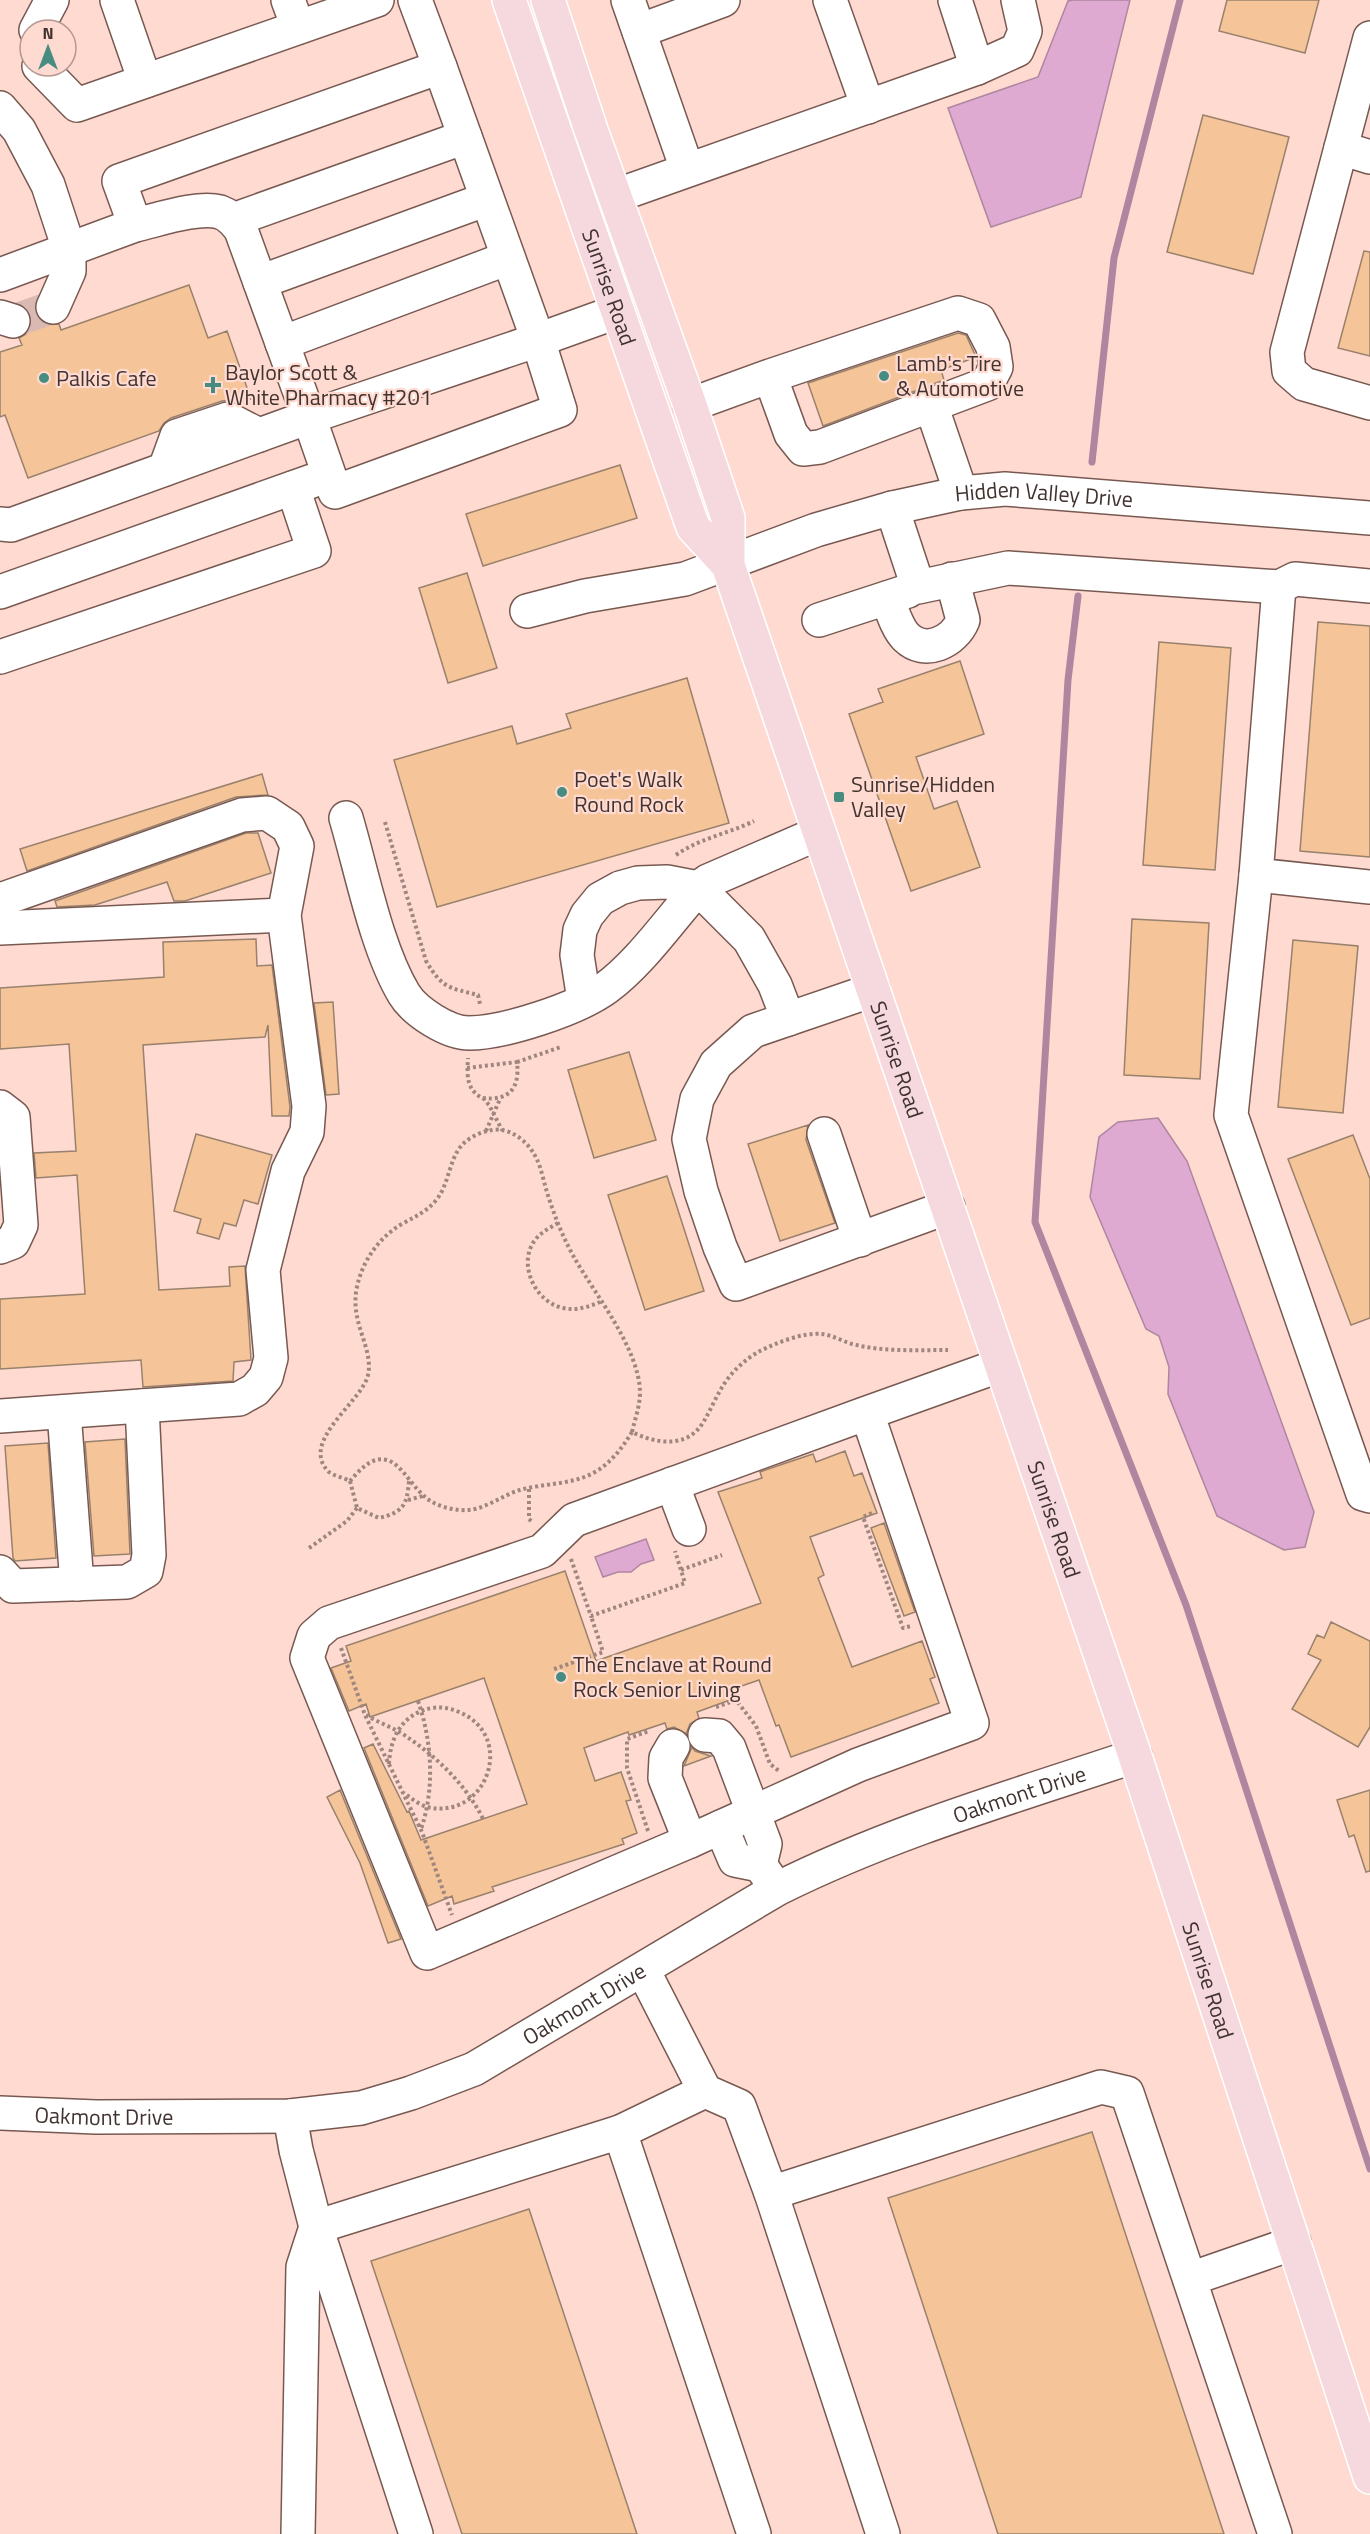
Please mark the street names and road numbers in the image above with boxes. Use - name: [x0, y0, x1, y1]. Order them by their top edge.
- street label: Sunrise Road: [573, 224, 645, 350]
- street label: Hidden Valley Drive: [953, 472, 1134, 516]
- street label: Sunrise Road: [861, 996, 933, 1123]
- street label: Sunrise Road: [1018, 1456, 1090, 1582]
- street label: Oakmont Drive: [948, 1756, 1090, 1832]
- street label: Sunrise Road: [1173, 1917, 1243, 2043]
- street label: Oakmont Drive: [516, 1954, 652, 2054]
- street label: Oakmont Drive: [34, 2097, 173, 2134]

